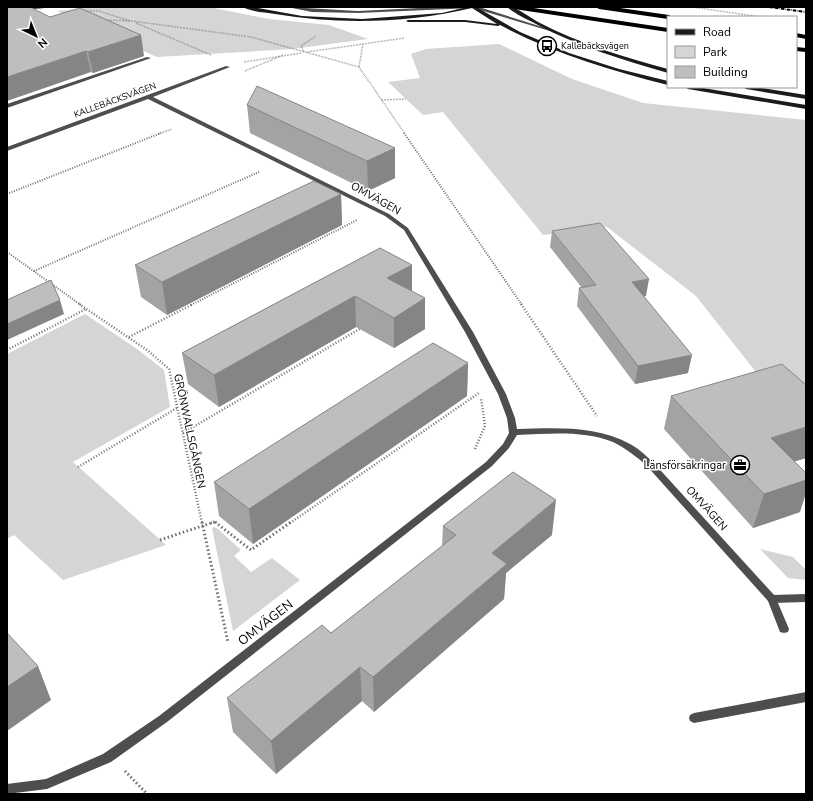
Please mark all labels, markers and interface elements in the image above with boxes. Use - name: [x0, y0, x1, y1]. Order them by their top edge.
- north arrow: [16, 16, 56, 56]
- legend: [667, 16, 797, 88]
- text: Road: [703, 24, 731, 40]
- text: N: [34, 35, 51, 51]
- bus stop icon: Kallebäcksvägen: [536, 35, 558, 57]
- place label: Kallebäcksvägen: [561, 40, 629, 52]
- text: Park: [703, 44, 728, 60]
- text: Building: [703, 64, 748, 80]
- street label: KALLEBÄCKSVÄGEN: [72, 80, 158, 120]
- street label: OMVÄGEN: [348, 178, 404, 218]
- street label: GRÖNWALLSGÅNGEN: [170, 372, 210, 490]
- office icon: Länsförsäkringar: [729, 454, 751, 476]
- place label: Länsförsäkringar: [644, 458, 726, 473]
- street label: OMVÄGEN: [683, 483, 731, 534]
- street label: OMVÄGEN: [234, 595, 297, 650]

